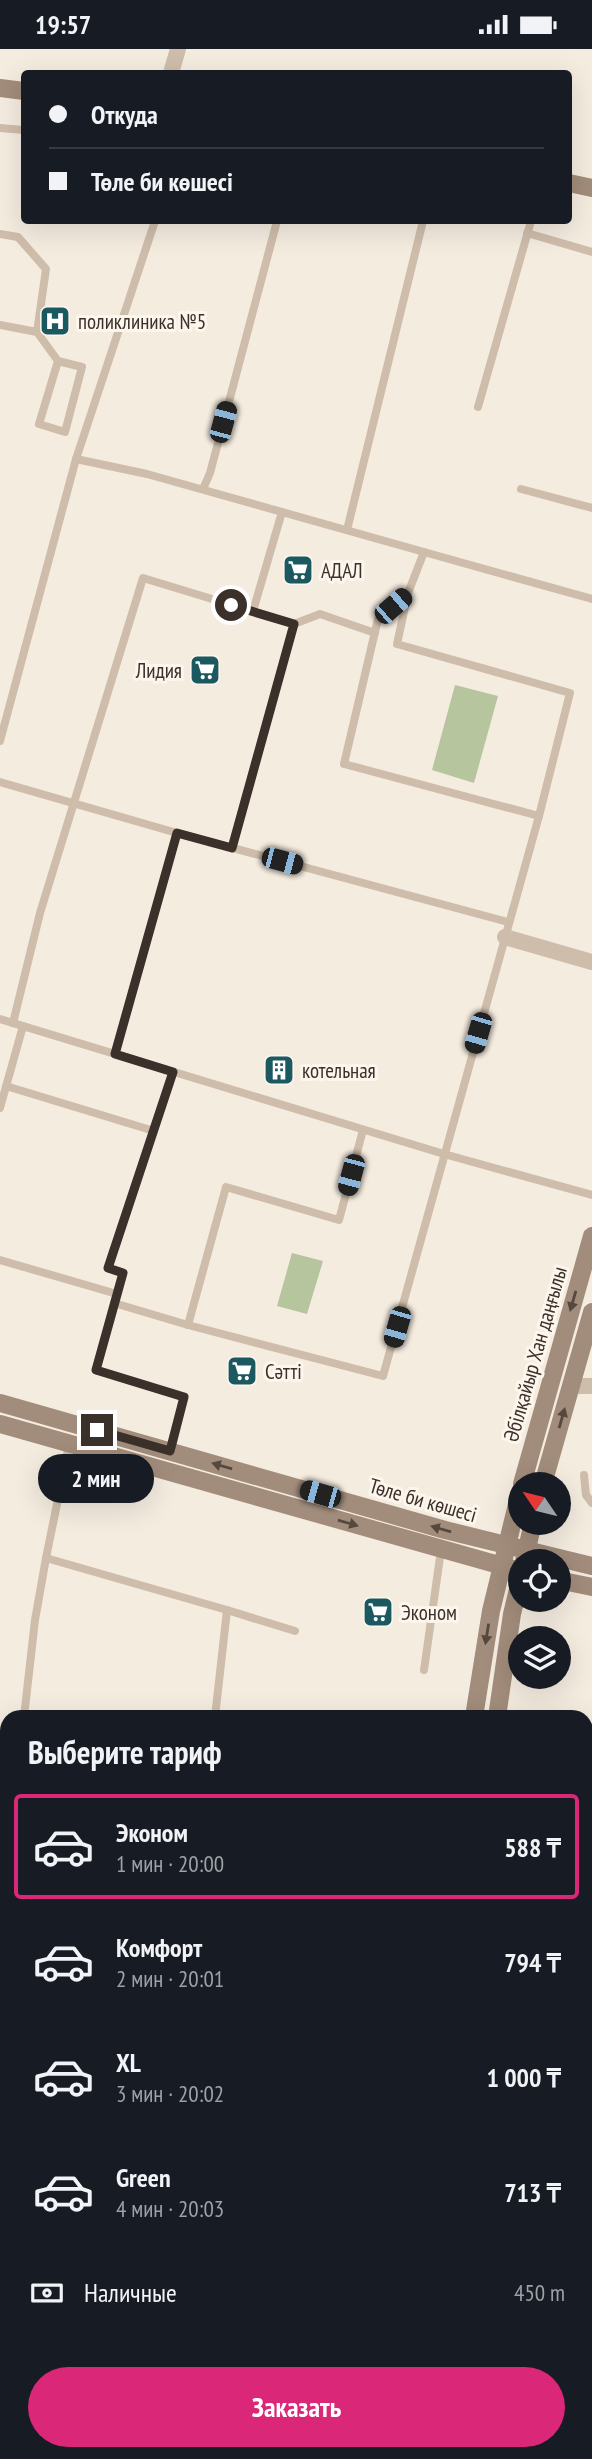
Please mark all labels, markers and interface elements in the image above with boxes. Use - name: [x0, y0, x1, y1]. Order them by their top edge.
- text: 19:57: [35, 8, 91, 41]
- text: Откуда: [91, 98, 158, 131]
- text: Төле би көшесі: [91, 165, 233, 198]
- hospital icon: поликлиника №5: [38, 304, 72, 338]
- place label: поликлиника №5: [78, 308, 206, 335]
- car: [208, 399, 239, 445]
- supermarket icon: АДАЛ: [281, 553, 315, 587]
- place label: АДАЛ: [321, 557, 363, 584]
- car: [371, 584, 416, 628]
- route start: [215, 589, 247, 621]
- supermarket icon: Лидия: [188, 653, 222, 687]
- place label: Лидия: [135, 657, 182, 684]
- car: [259, 845, 306, 877]
- car: [463, 1010, 494, 1056]
- building icon: котельная: [262, 1053, 296, 1087]
- place label: котельная: [302, 1057, 376, 1084]
- car: [336, 1152, 367, 1198]
- street label: Әбілқайыр Хан даңғылы: [497, 1263, 573, 1445]
- one-way arrow: [568, 1291, 578, 1312]
- car: [382, 1304, 413, 1350]
- supermarket icon: Cәтті: [225, 1354, 259, 1388]
- place label: Cәтті: [265, 1358, 302, 1385]
- one-way arrow: [557, 1408, 567, 1429]
- route end: [81, 1414, 113, 1446]
- callout: 2 мин: [39, 1455, 155, 1503]
- one-way arrow: [211, 1460, 233, 1471]
- text: 2 мин: [71, 1464, 121, 1493]
- street label: Төле би көшесі: [366, 1472, 480, 1528]
- north arrow: [508, 1472, 570, 1535]
- map controls: [508, 1472, 571, 1689]
- car: [297, 1478, 344, 1510]
- one-way arrow: [338, 1519, 359, 1529]
- one-way arrow: [430, 1523, 451, 1533]
- button: locate: [508, 1549, 571, 1612]
- supermarket icon: Эконом: [361, 1595, 395, 1629]
- place label: Эконом: [401, 1599, 457, 1626]
- one-way arrow: [481, 1623, 492, 1645]
- button: layers: [508, 1626, 571, 1689]
- text: Выберите тариф: [28, 1731, 222, 1773]
- icon: car: [32, 1815, 95, 1878]
- text: Эконом: [116, 1816, 188, 1849]
- text: 588 ₸: [504, 1831, 561, 1864]
- text: 1 мин · 20:00: [116, 1849, 224, 1878]
- icon: car: [32, 1930, 95, 1993]
- text: Комфорт: [116, 1931, 202, 1964]
- text: 794 ₸: [504, 1946, 561, 1979]
- text: 2 мин · 20:01: [116, 1964, 224, 1993]
- icon: car: [32, 2045, 95, 2108]
- text: XL: [116, 2046, 141, 2079]
- text: 1 000 ₸: [486, 2061, 561, 2094]
- text: 3 мин · 20:02: [116, 2079, 224, 2108]
- icon: car: [32, 2160, 95, 2223]
- text: Green: [116, 2161, 171, 2194]
- text: 713 ₸: [504, 2176, 561, 2209]
- text: 4 мин · 20:03: [116, 2194, 224, 2223]
- icon: cash: [28, 2274, 66, 2312]
- text: Наличные: [84, 2276, 177, 2309]
- text: 450 m: [514, 2278, 565, 2307]
- button: Заказать: [28, 2367, 565, 2447]

